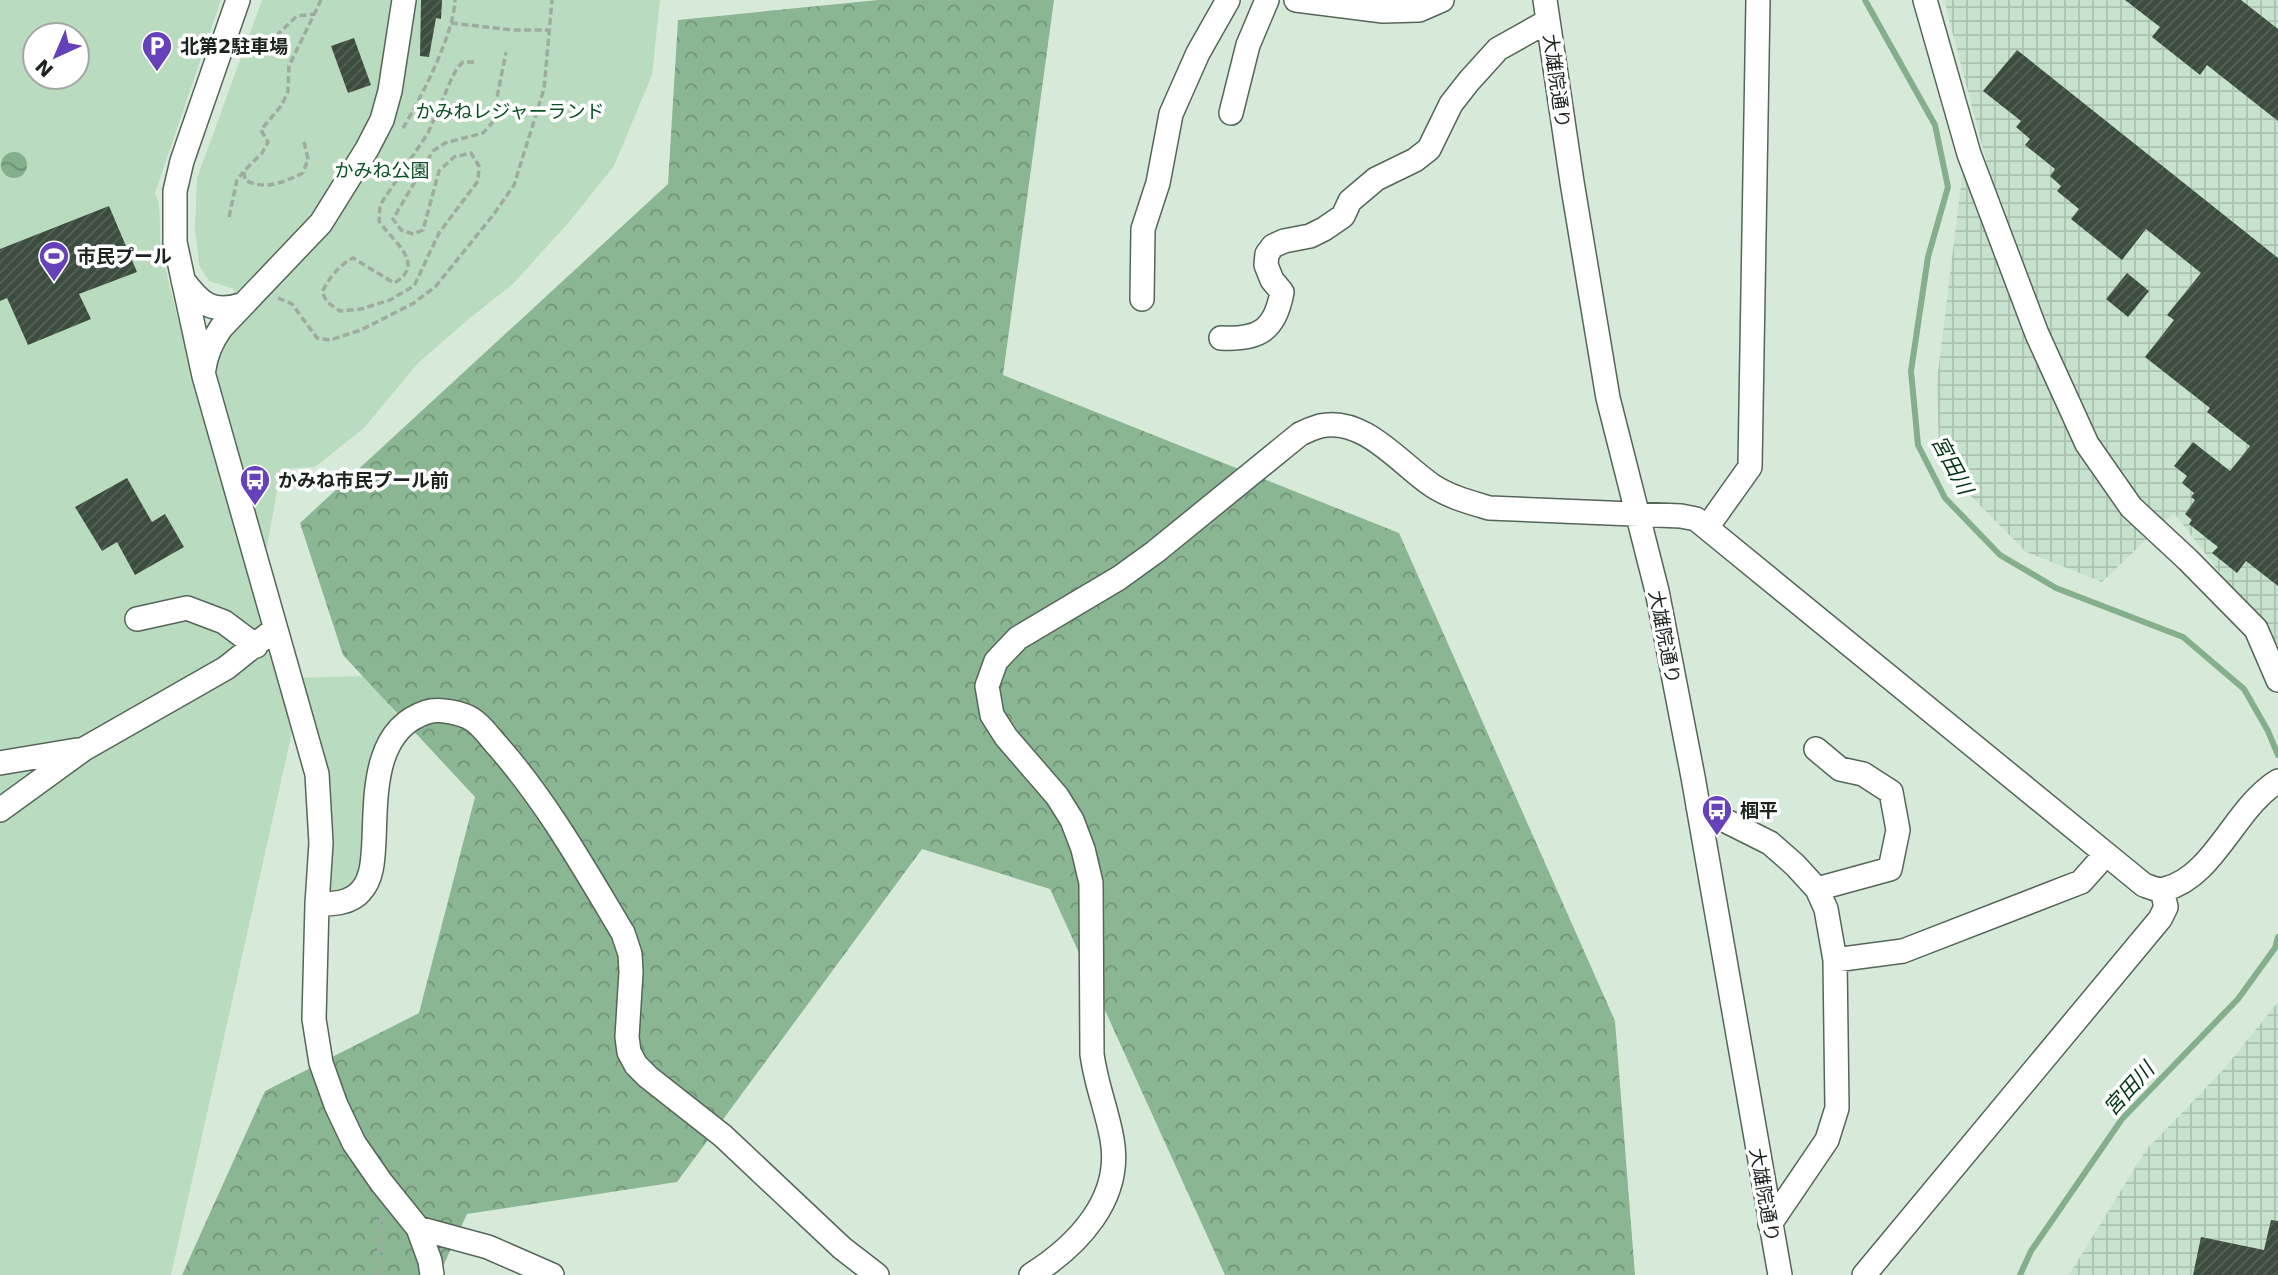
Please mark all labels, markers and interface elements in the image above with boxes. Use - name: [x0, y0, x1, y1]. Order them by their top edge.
- north arrow: [21, 21, 91, 91]
- parking icon: 北第2駐車場: [140, 29, 174, 73]
- street label: 大雄院通り: [1539, 32, 1575, 130]
- place label: 北第2駐車場: [180, 35, 288, 57]
- text: N: [31, 55, 58, 82]
- park label: かみねレジャーランド: [415, 100, 605, 122]
- park label: かみね公園: [334, 159, 430, 181]
- sports icon: 市民プール: [37, 239, 71, 283]
- place label: 市民プール: [77, 245, 172, 267]
- water label: 宮田川: [1927, 432, 1978, 500]
- bus stop icon: かみね市民プール前: [238, 463, 272, 507]
- place label: かみね市民プール前: [278, 469, 449, 491]
- street label: 大雄院通り: [1645, 588, 1685, 686]
- bus stop icon: 椢平: [1700, 793, 1734, 837]
- place label: 椢平: [1740, 799, 1778, 821]
- water label: 宮田川: [2099, 1056, 2160, 1120]
- street label: 大雄院通り: [1746, 1146, 1784, 1244]

